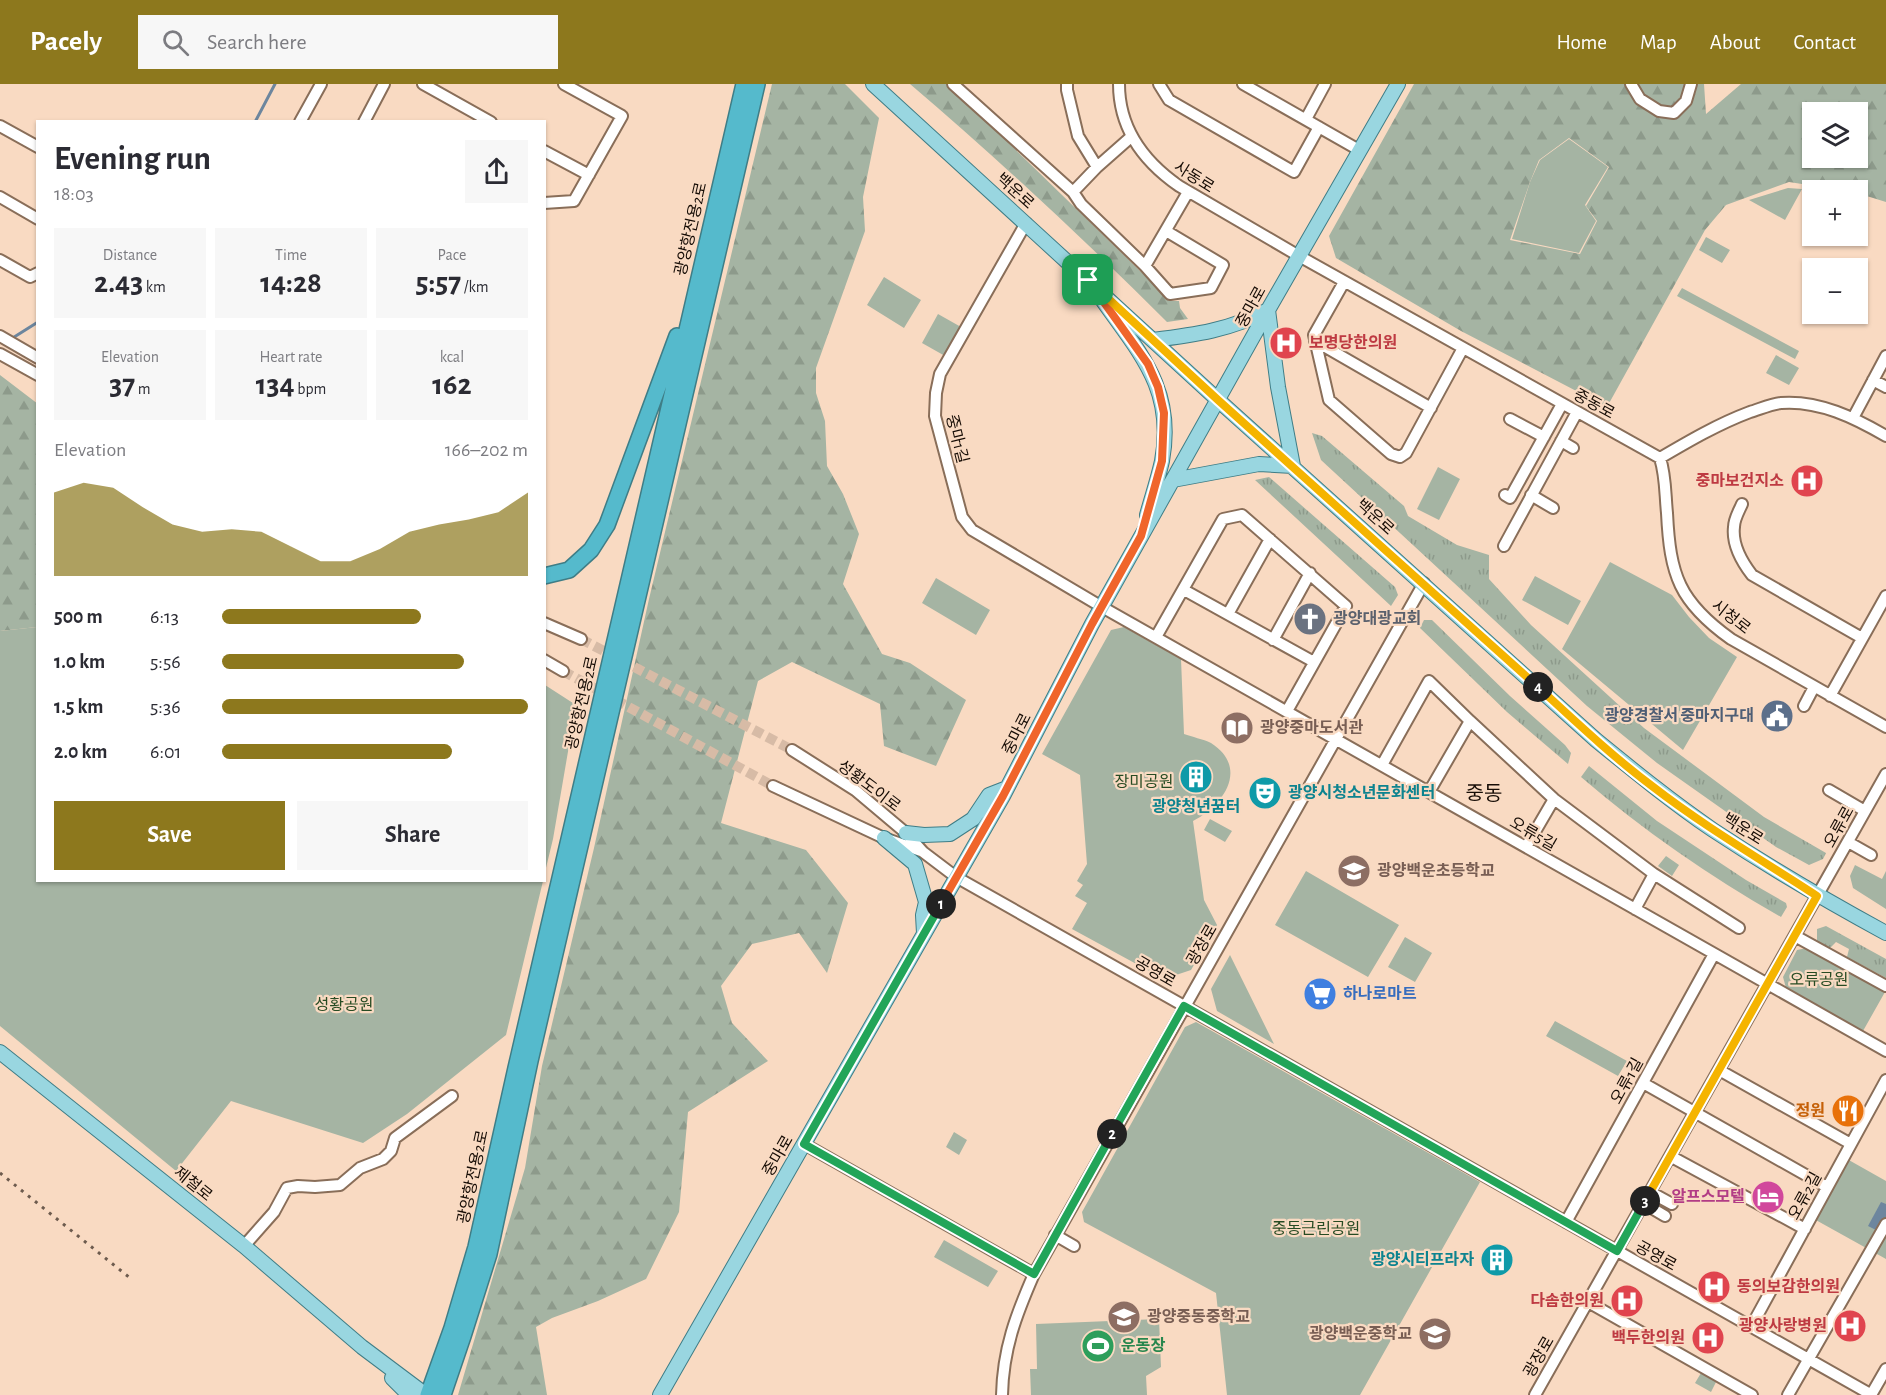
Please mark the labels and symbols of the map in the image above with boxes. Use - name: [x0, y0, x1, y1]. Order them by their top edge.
- street label: 사동로: [1171, 159, 1217, 196]
- street label: 백운로: [993, 170, 1037, 212]
- street label: 광양항전용2로: [672, 180, 710, 277]
- pin: [1062, 254, 1113, 305]
- street label: 중마로: [1233, 284, 1269, 330]
- hospital icon: 보명당한의원: [1268, 325, 1304, 361]
- place label: 보명당한의원: [1309, 333, 1397, 351]
- street label: 중동로: [1571, 386, 1617, 422]
- street label: 중마1길: [943, 413, 971, 465]
- hospital icon: 중마보건지소: [1789, 463, 1825, 499]
- place label: 중마보건지소: [1696, 472, 1784, 489]
- street label: 백운로: [1353, 496, 1397, 538]
- street label: 시청로: [1709, 597, 1754, 637]
- church icon: 광양대광교회: [1292, 601, 1328, 637]
- place label: 광양대광교회: [1333, 610, 1421, 627]
- street label: 광양항전용2로: [563, 654, 601, 751]
- pin: 4: [1523, 672, 1553, 702]
- public building icon: 광양경찰서 중마지구대: [1759, 698, 1795, 734]
- place label: 광양경찰서 중마지구대: [1604, 707, 1754, 724]
- street label: 중마로: [1000, 710, 1034, 757]
- library icon: 광양중마도서관: [1219, 710, 1255, 746]
- place label: 광양중마도서관: [1260, 719, 1363, 736]
- street label: 성황도이로: [835, 757, 903, 815]
- building icon: 광양청년꿈터: [1178, 759, 1214, 795]
- park label: 장미공원: [1115, 774, 1173, 790]
- theatre icon: 광양시청소년문화센터: [1247, 775, 1283, 811]
- place label: 광양시청소년문화센터: [1288, 784, 1435, 801]
- district label: 중동: [1466, 784, 1502, 804]
- place label: 광양청년꿈터: [1152, 798, 1240, 815]
- street label: 오류로: [1821, 804, 1857, 850]
- street label: 백운로: [1720, 811, 1766, 848]
- street label: 오류5길: [1507, 814, 1559, 854]
- school or university icon: 광양백운초등학교: [1336, 853, 1372, 889]
- place label: 광양백운초등학교: [1377, 861, 1495, 879]
- pin: 1: [926, 889, 956, 919]
- street label: 광장로: [1184, 922, 1220, 968]
- street label: 공영로: [1132, 954, 1178, 990]
- park label: 오류공원: [1790, 972, 1848, 988]
- supermarket icon: 하나로마트: [1302, 976, 1338, 1012]
- place label: 하나로마트: [1343, 985, 1417, 1002]
- park label: 성황공원: [315, 997, 373, 1013]
- street label: 오류1길: [1608, 1055, 1646, 1107]
- restaurant icon: 정원: [1830, 1093, 1866, 1129]
- place label: 정원: [1796, 1102, 1825, 1119]
- pin: 2: [1097, 1119, 1127, 1149]
- street label: 광양항전용2로: [455, 1128, 491, 1225]
- street label: 중마로: [760, 1133, 796, 1179]
- street label: 제철로: [171, 1164, 215, 1204]
- street label: 오류2길: [1786, 1170, 1824, 1222]
- hotel icon: 알프스모텔: [1750, 1179, 1786, 1215]
- pin: 3: [1630, 1186, 1660, 1216]
- place label: 알프스모텔: [1671, 1188, 1745, 1205]
- park label: 중동근린공원: [1272, 1221, 1360, 1237]
- street label: 공영로: [1633, 1238, 1679, 1274]
- building icon: 광양시티프라자: [1479, 1242, 1515, 1278]
- place label: 광양시티프라자: [1371, 1251, 1474, 1268]
- hospital icon: 동의보감한의원: [1696, 1269, 1732, 1305]
- place label: 동의보감한의원: [1737, 1277, 1840, 1295]
- hospital icon: 다솜한의원: [1609, 1283, 1645, 1319]
- place label: 다솜한의원: [1530, 1291, 1604, 1309]
- school or university icon: 광양중동중학교: [1106, 1299, 1142, 1335]
- place label: 광양중동중학교: [1147, 1307, 1250, 1325]
- hospital icon: 광양사랑병원: [1832, 1308, 1868, 1344]
- school or university icon: 광양백운중학교: [1417, 1316, 1453, 1352]
- place label: 광양사랑병원: [1739, 1317, 1827, 1334]
- hospital icon: 백두한의원: [1690, 1320, 1726, 1356]
- place label: 광양백운중학교: [1309, 1324, 1412, 1342]
- sports icon: 운동장: [1080, 1328, 1116, 1364]
- place label: 백두한의원: [1611, 1328, 1685, 1346]
- street label: 광장로: [1521, 1334, 1557, 1380]
- place label: 운동장: [1121, 1337, 1165, 1354]

